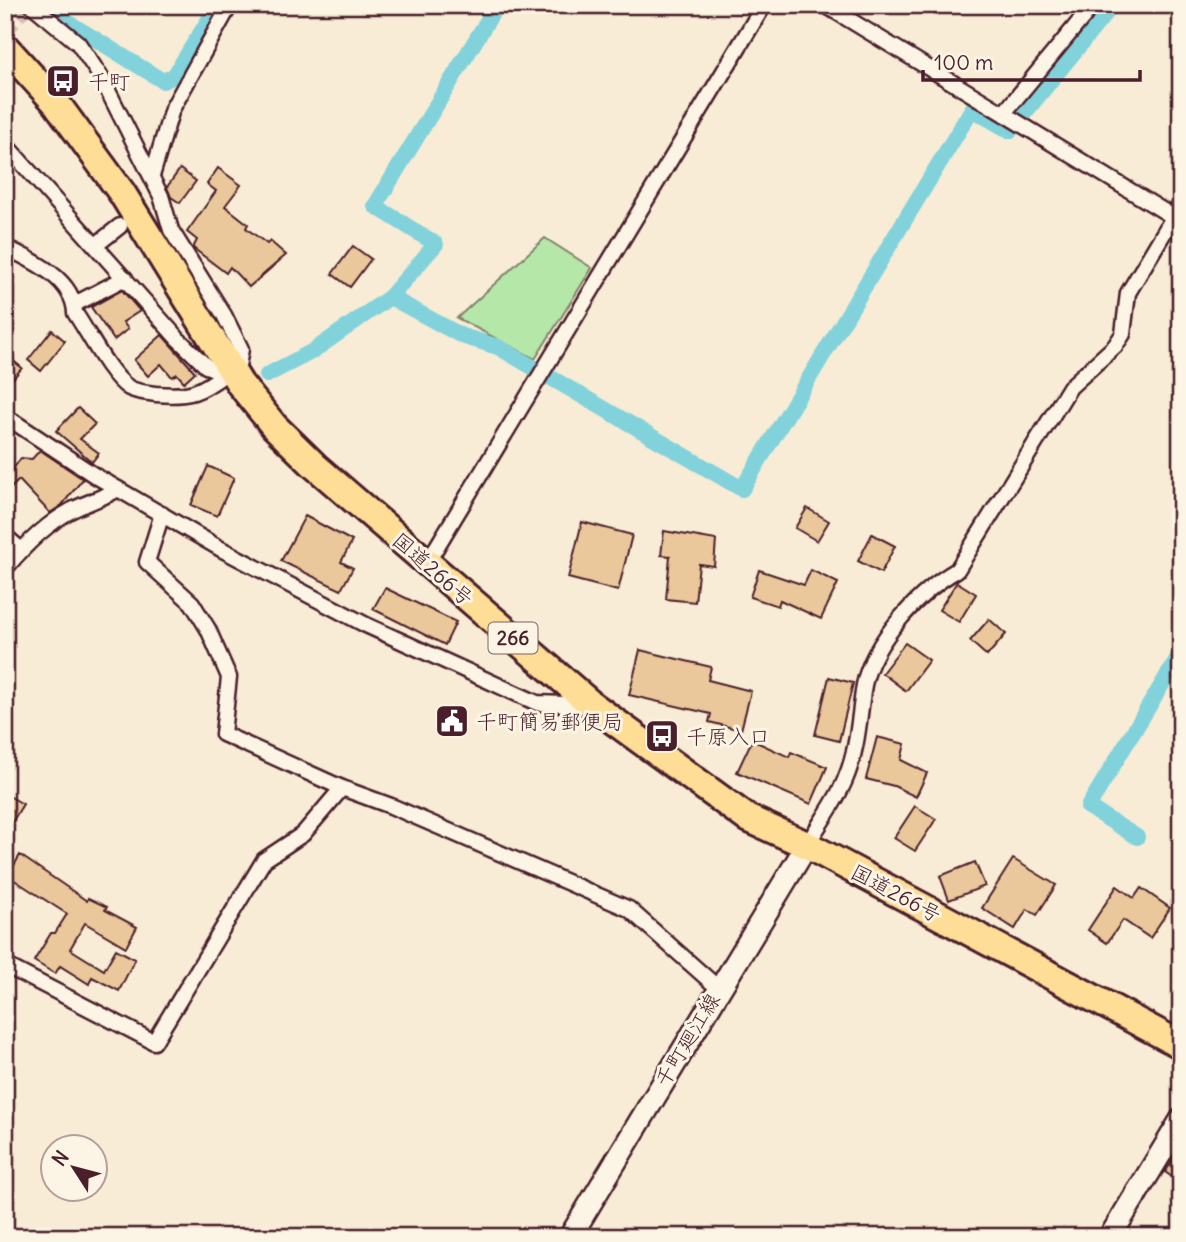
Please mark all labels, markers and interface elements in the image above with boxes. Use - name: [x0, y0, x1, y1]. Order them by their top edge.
- scale bar: [923, 38, 1140, 82]
- text: 100 m: [934, 49, 993, 76]
- bus stop icon: 千町: [44, 62, 82, 100]
- place label: 千町: [88, 68, 130, 95]
- street label: 国道266号: [387, 526, 479, 612]
- road number: 266: [489, 622, 538, 653]
- public building icon: 千町簡易郵便局: [433, 702, 471, 740]
- place label: 千町簡易郵便局: [476, 708, 623, 735]
- bus stop icon: 千原入口: [643, 717, 681, 755]
- place label: 千原入口: [686, 723, 770, 750]
- street label: 国道266号: [846, 858, 946, 928]
- street label: 千町廻江線: [648, 988, 726, 1092]
- north arrow: [38, 1134, 108, 1204]
- text: N: [47, 1146, 74, 1170]

